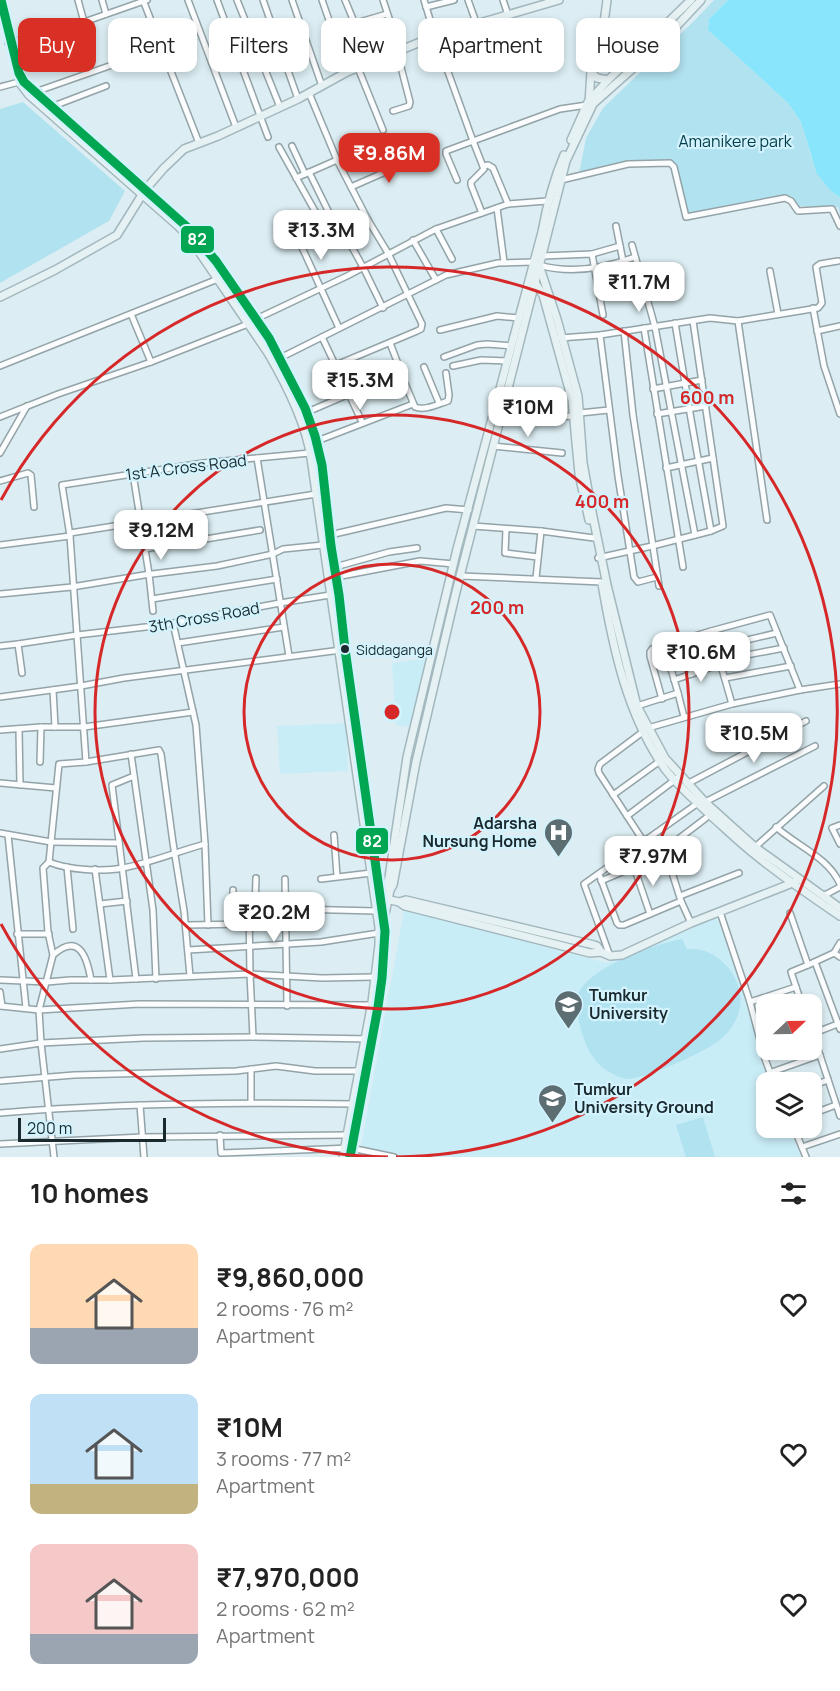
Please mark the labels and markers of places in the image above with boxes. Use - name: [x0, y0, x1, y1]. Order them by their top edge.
- pin: ₹9.86M: [340, 133, 438, 184]
- pin: ₹13.3M: [272, 210, 370, 261]
- pin: ₹11.7M: [590, 262, 688, 313]
- pin: ₹15.3M: [311, 360, 409, 411]
- pin: ₹10M: [492, 387, 564, 438]
- pin: ₹9.12M: [112, 510, 210, 561]
- pin: ₹10.6M: [652, 632, 750, 683]
- place label: Siddaganga: [356, 640, 433, 659]
- marker: Siddaganga: [339, 643, 351, 655]
- centre of rings: [382, 702, 402, 722]
- pin: ₹10.5M: [705, 713, 803, 764]
- place label: Adarsha Nursung Home: [422, 812, 537, 852]
- hospital icon: Adarsha Nursung Home: [542, 816, 574, 858]
- pin: ₹7.97M: [604, 836, 702, 887]
- pin: ₹20.2M: [225, 892, 323, 943]
- place label: Tumkur University: [589, 984, 668, 1024]
- school or university icon: Tumkur University: [552, 988, 584, 1030]
- place label: Tumkur University Ground: [574, 1078, 714, 1118]
- school or university icon: Tumkur University Ground: [537, 1082, 569, 1124]

